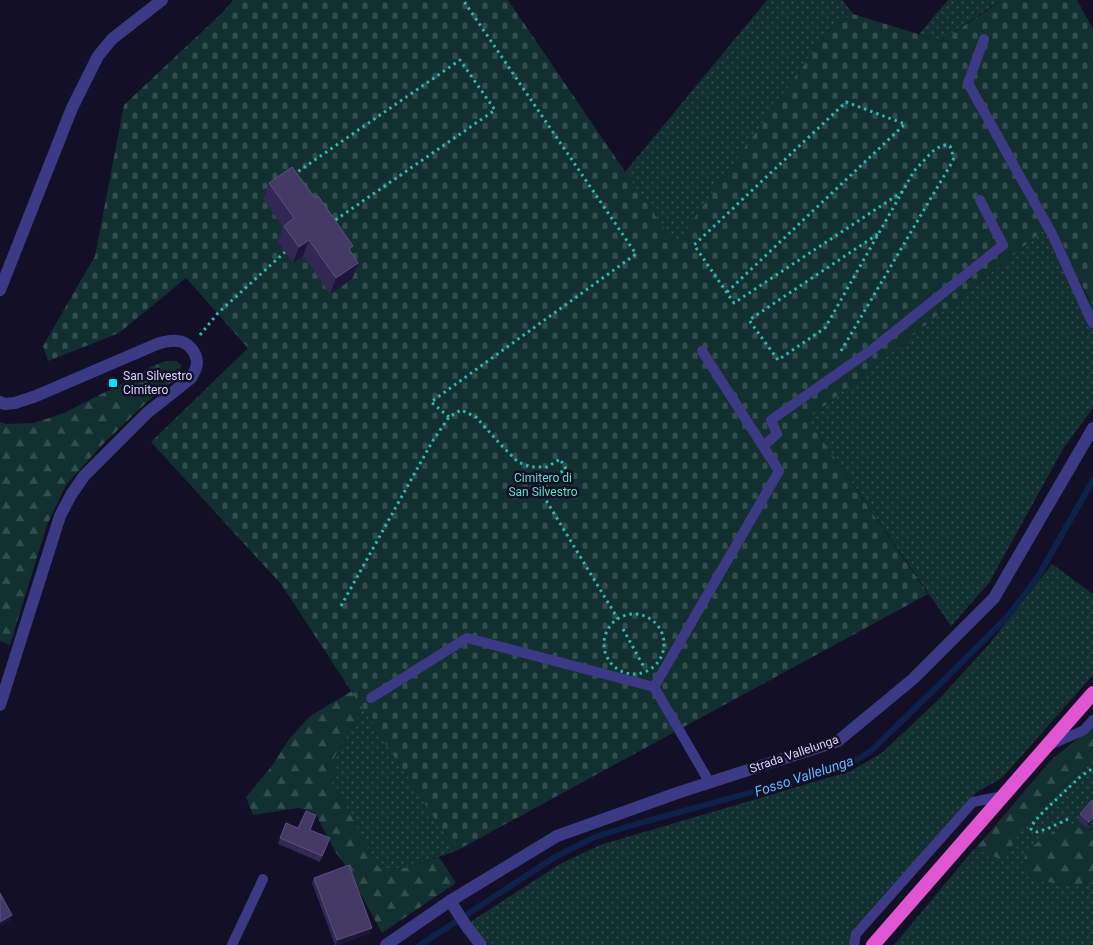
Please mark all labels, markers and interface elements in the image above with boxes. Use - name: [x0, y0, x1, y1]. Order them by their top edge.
- place label: San Silvestro Cimitero: [123, 369, 192, 397]
- marker: San Silvestro Cimitero: [107, 377, 119, 389]
- park label: Cimitero di San Silvestro: [508, 471, 578, 499]
- street label: Strada Vallelunga: [748, 732, 840, 776]
- water label: Fosso Vallelunga: [752, 752, 856, 800]

